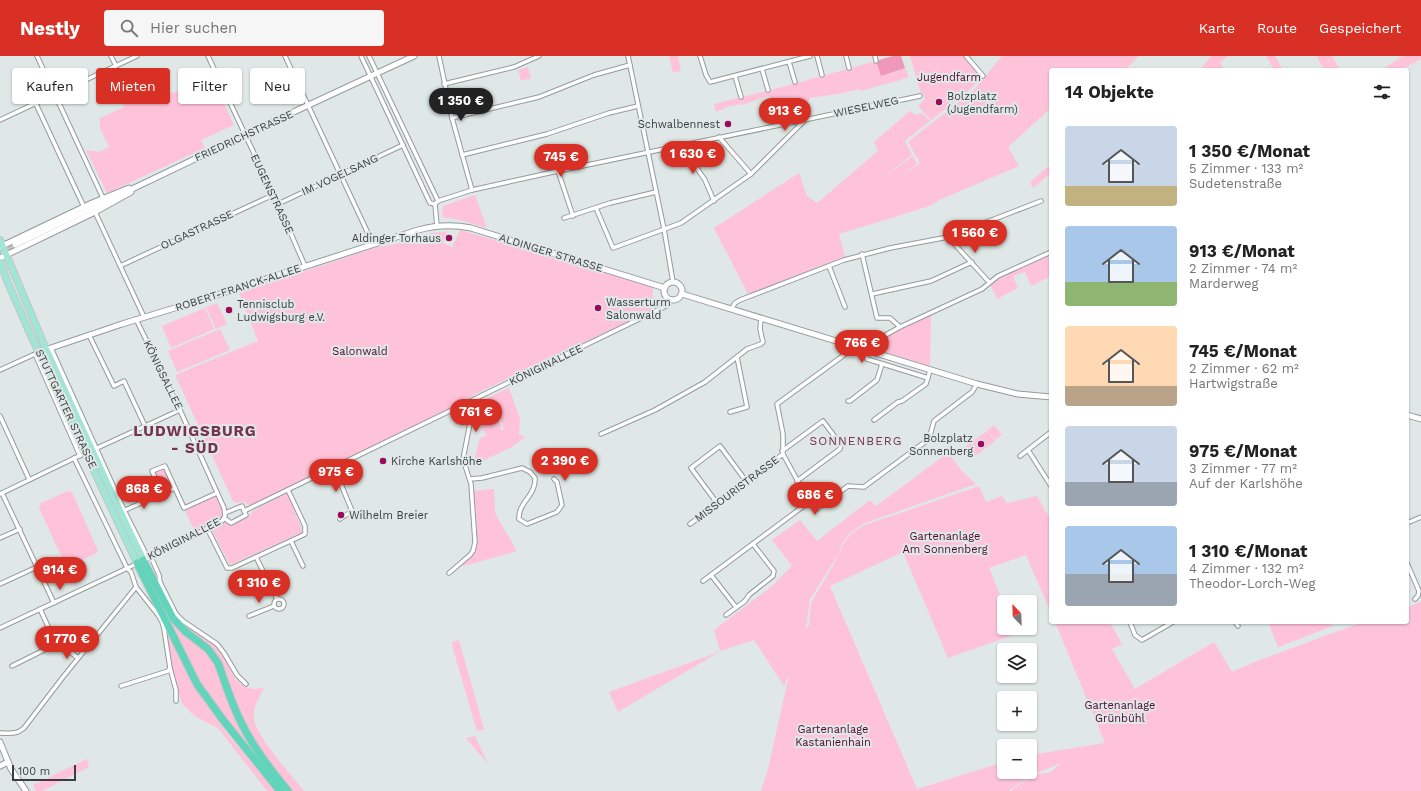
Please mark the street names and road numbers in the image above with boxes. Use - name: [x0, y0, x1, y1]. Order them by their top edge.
- street label: WIESELWEG: [832, 94, 900, 120]
- street label: FRIEDRICHSTRASSE: [193, 107, 295, 165]
- street label: EUGENSTRASSE: [248, 152, 296, 236]
- street label: IM VOGELSANG: [300, 152, 380, 198]
- street label: OLGASTRASSE: [159, 207, 235, 253]
- street label: ALDINGER STRASSE: [497, 231, 605, 275]
- street label: ROBERT-FRANCK-ALLEE: [174, 262, 302, 314]
- street label: KÖNIGSALLEE: [141, 338, 186, 412]
- street label: KÖNIGINALLEE: [507, 341, 585, 388]
- street label: STUTTGARTER STRASSE: [33, 347, 99, 471]
- street label: MISSOURISTRASSE: [692, 453, 782, 525]
- street label: KÖNIGINALLEE: [145, 514, 223, 563]

